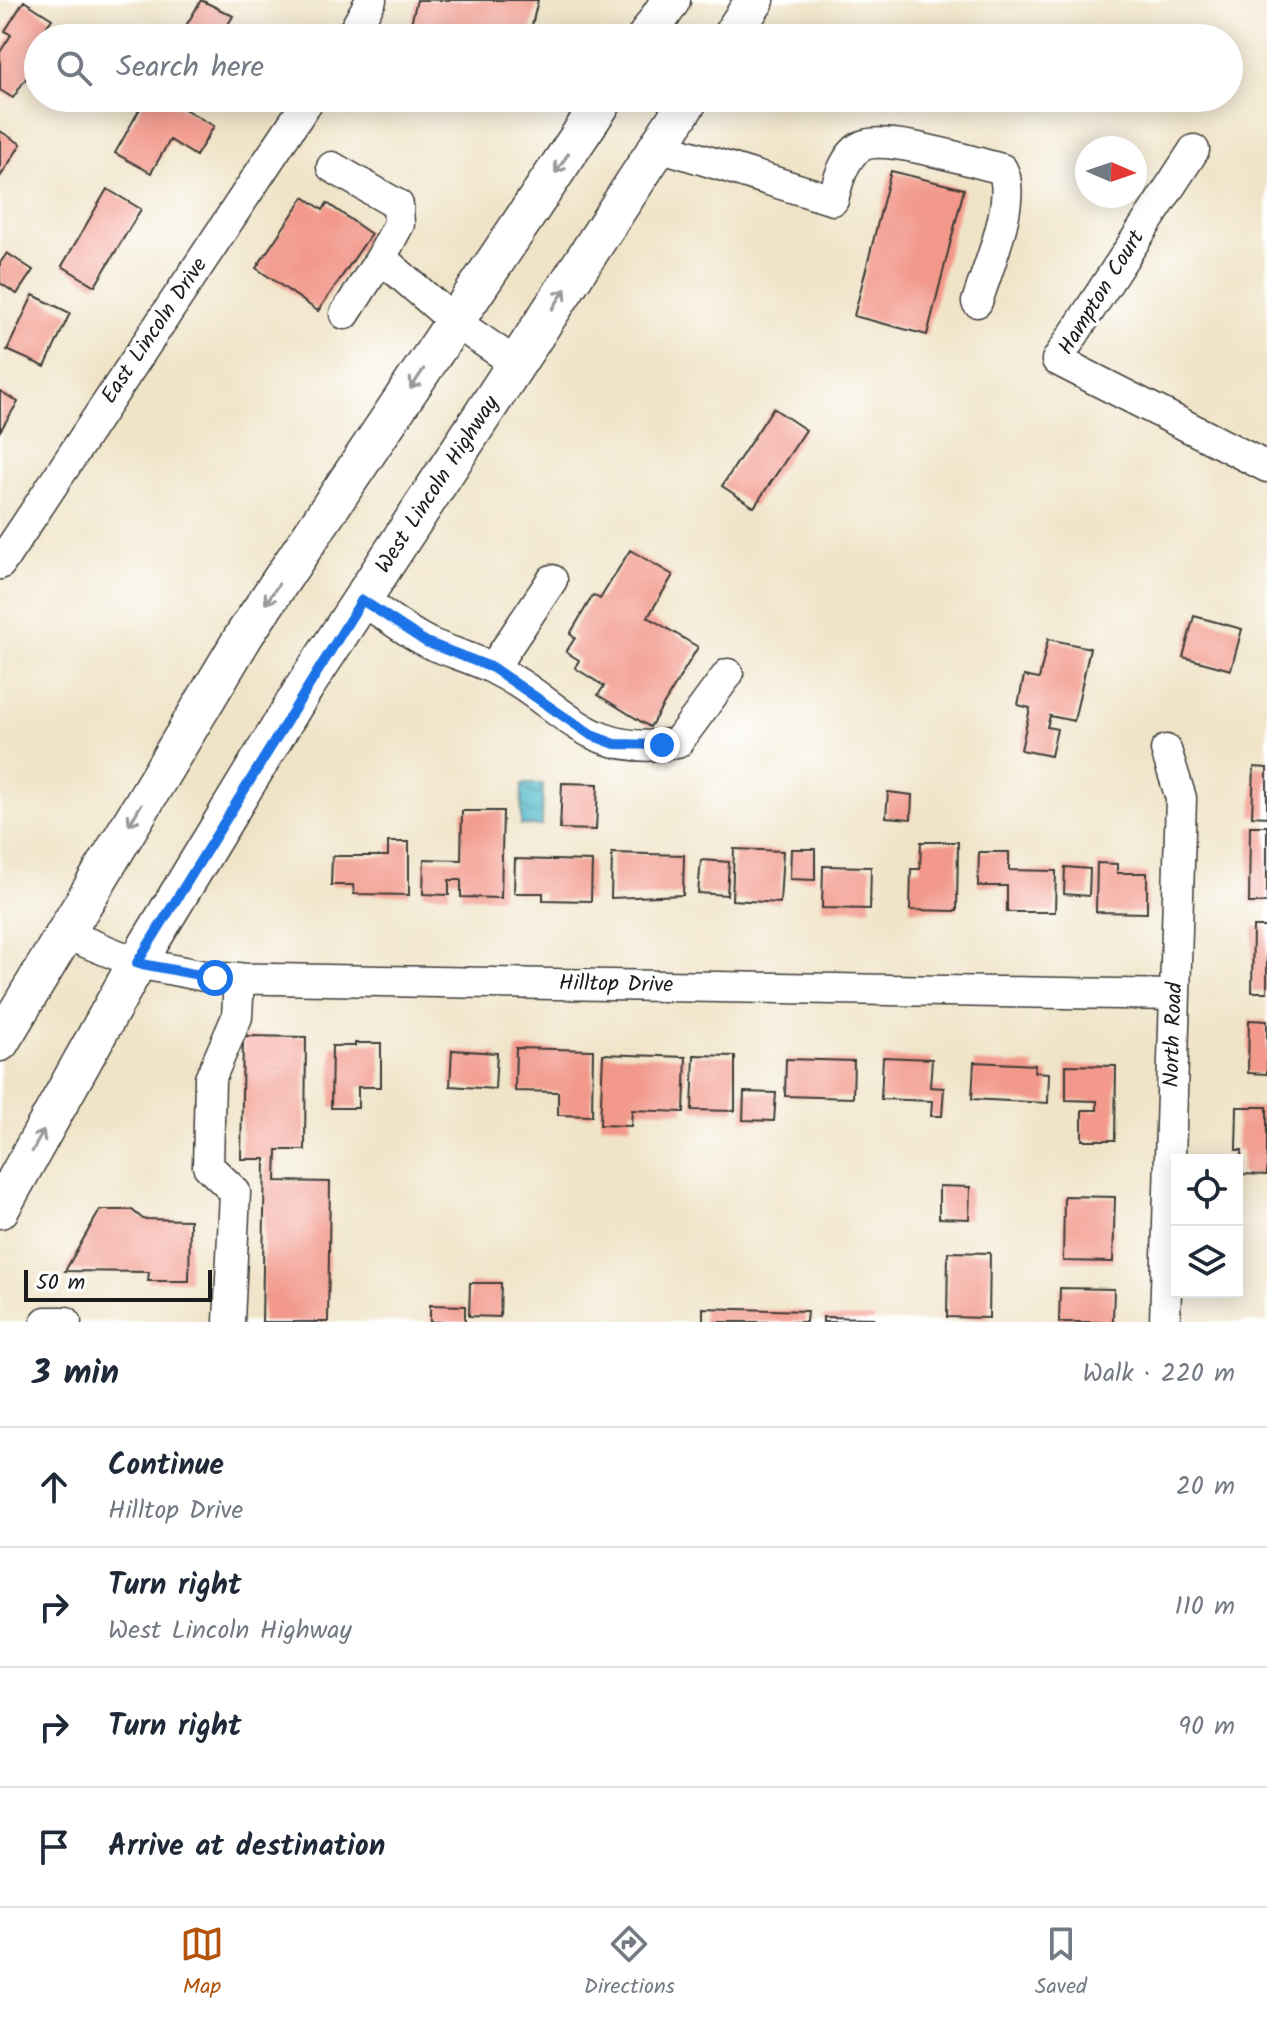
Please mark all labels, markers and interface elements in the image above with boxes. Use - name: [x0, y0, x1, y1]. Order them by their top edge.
- search box: [24, 24, 1243, 112]
- text: Search here: [116, 44, 264, 92]
- icon: search: [52, 46, 96, 90]
- north arrow: [1075, 136, 1147, 208]
- one-way arrow: [554, 151, 570, 173]
- street label: Hampton Court: [1050, 223, 1155, 362]
- street label: East Lincoln Drive: [93, 250, 217, 411]
- one-way arrow: [551, 288, 568, 310]
- one-way arrow: [409, 367, 425, 389]
- street label: West Lincoln Highway: [367, 388, 509, 581]
- one-way arrow: [264, 583, 280, 605]
- route end: [644, 727, 680, 763]
- one-way arrow: [126, 803, 142, 826]
- route start: [197, 960, 233, 996]
- street label: Hilltop Drive: [558, 967, 674, 1003]
- street label: North Road: [1155, 981, 1193, 1088]
- one-way arrow: [30, 1130, 46, 1153]
- map controls: [1171, 1154, 1243, 1298]
- button: locate: [1171, 1154, 1243, 1226]
- button: layers: [1171, 1226, 1243, 1298]
- scale bar: [24, 1266, 212, 1302]
- text: 50 m: [36, 1266, 85, 1301]
- text: 3 min: [32, 1347, 119, 1401]
- text: Walk · 220 m: [1083, 1353, 1235, 1395]
- text: Continue: [108, 1442, 224, 1490]
- icon: ahead: [32, 1465, 76, 1509]
- text: 20 m: [1176, 1466, 1235, 1508]
- text: Hilltop Drive: [108, 1490, 243, 1532]
- text: Turn right: [108, 1562, 241, 1610]
- icon: right: [32, 1585, 76, 1629]
- text: 110 m: [1175, 1586, 1235, 1628]
- text: West Lincoln Highway: [108, 1610, 352, 1652]
- text: Turn right: [108, 1703, 241, 1751]
- icon: right: [32, 1705, 76, 1749]
- text: 90 m: [1178, 1706, 1235, 1748]
- text: Arrive at destination: [108, 1823, 385, 1871]
- icon: arrive: [32, 1825, 76, 1869]
- tab: Map: [180, 1922, 224, 2005]
- tab: Directions: [584, 1922, 675, 2005]
- tab: Saved: [1035, 1922, 1087, 2005]

